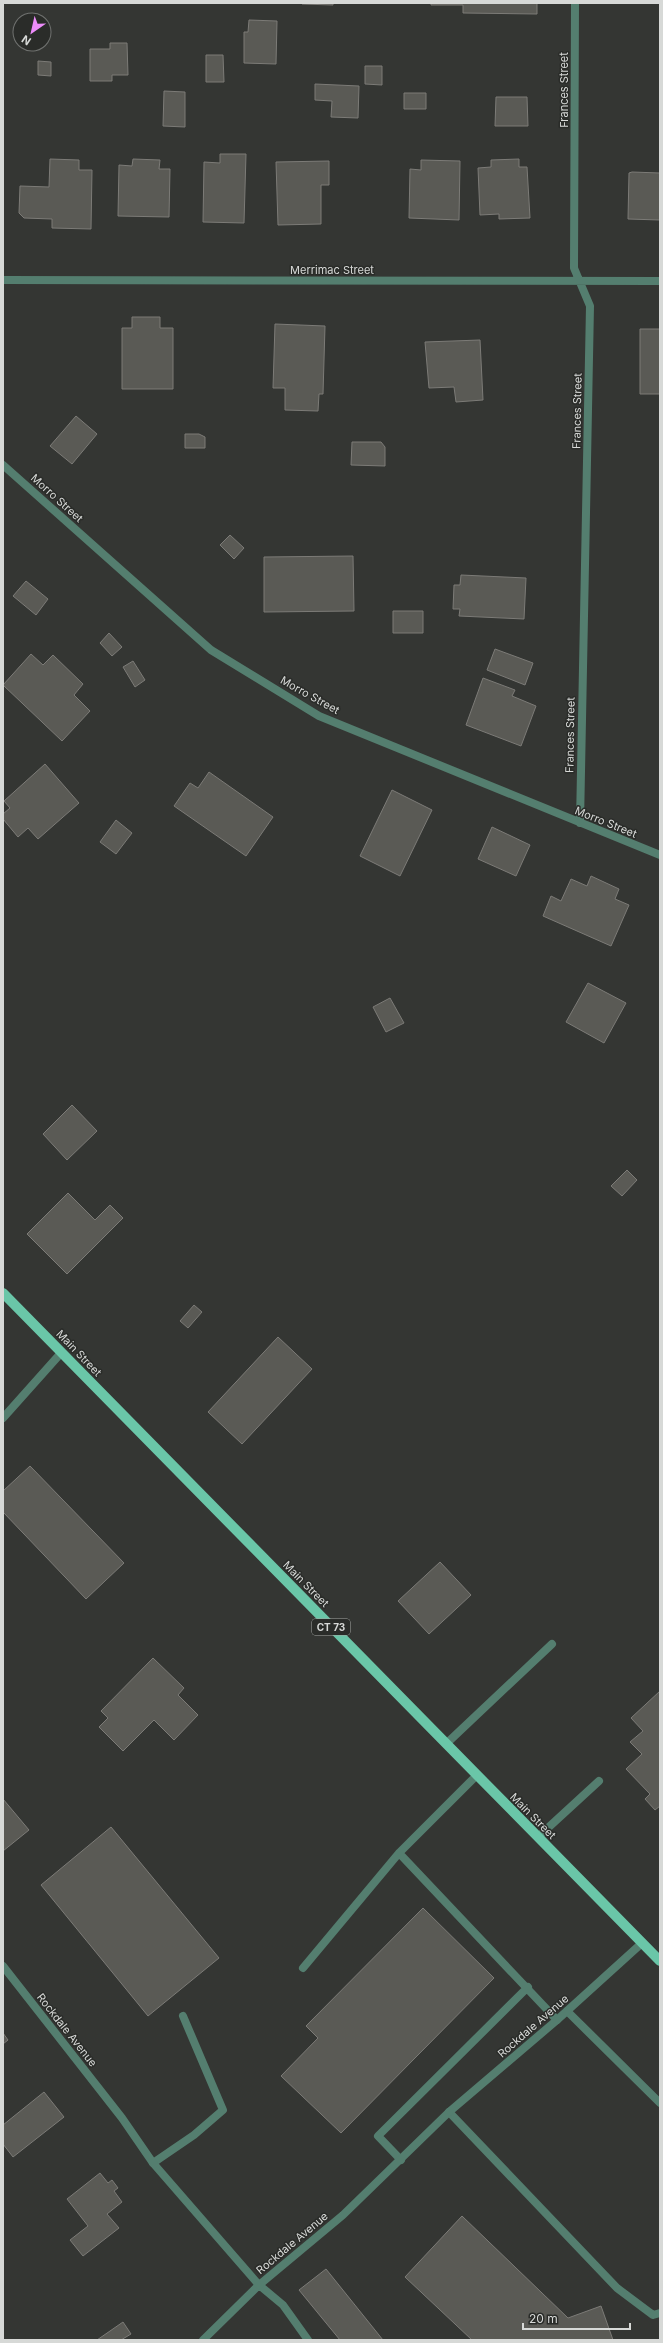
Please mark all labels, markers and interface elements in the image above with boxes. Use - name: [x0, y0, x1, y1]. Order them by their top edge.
- north arrow: [12, 12, 52, 52]
- text: N: [19, 32, 34, 48]
- street label: Frances Street: [557, 52, 571, 128]
- street label: Merrimac Street: [290, 263, 374, 277]
- street label: Frances Street: [569, 373, 585, 449]
- street label: Morro Street: [28, 471, 86, 525]
- street label: Morro Street: [278, 673, 342, 717]
- street label: Frances Street: [562, 697, 578, 773]
- street label: Morro Street: [573, 803, 639, 841]
- street label: Main Street: [53, 1327, 105, 1380]
- street label: Main Street: [280, 1558, 332, 1610]
- road number: CT 73: [312, 1619, 350, 1635]
- street label: Main Street: [507, 1790, 559, 1842]
- street label: Rockdale Avenue: [34, 1991, 100, 2069]
- street label: Rockdale Avenue: [495, 1991, 571, 2061]
- street label: Rockdale Avenue: [253, 2209, 331, 2277]
- scale bar: [523, 2305, 630, 2331]
- text: 20 m: [529, 2311, 558, 2326]

